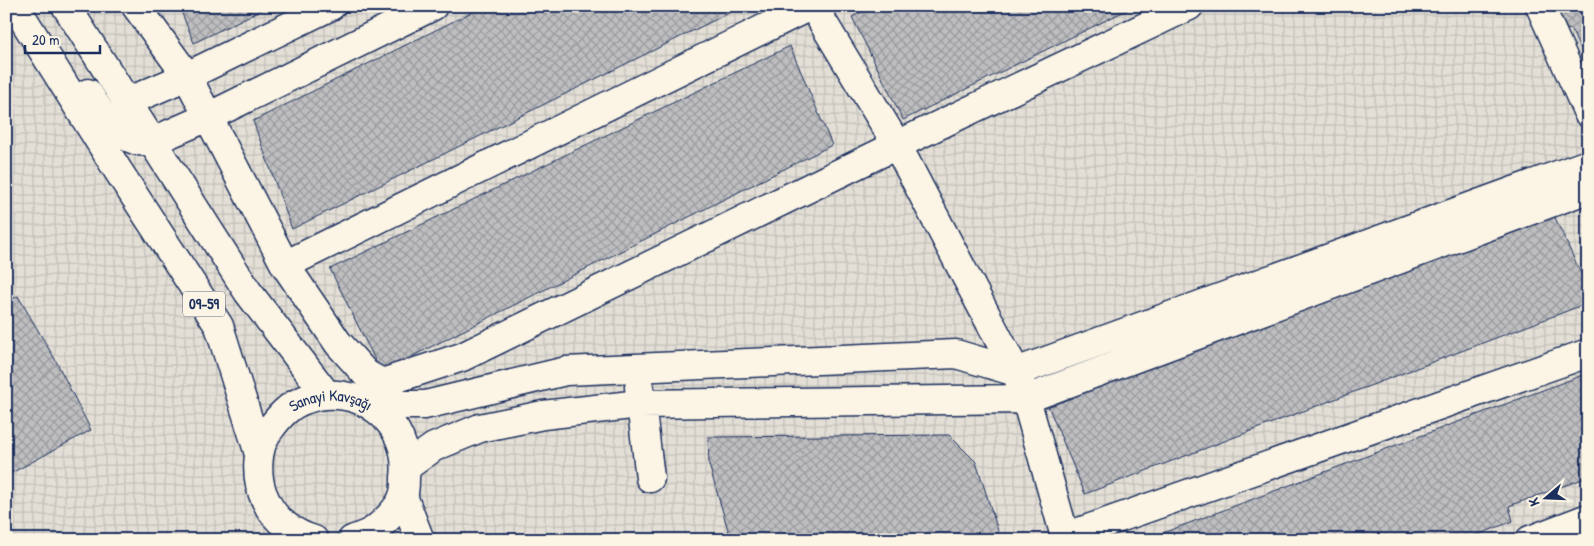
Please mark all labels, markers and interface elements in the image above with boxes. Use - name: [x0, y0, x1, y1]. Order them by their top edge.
- scale bar: [25, 22, 100, 54]
- text: 20 m: [32, 29, 59, 50]
- road number: 09-59: [183, 292, 225, 316]
- street label: Sanayi Kavşağı: [284, 384, 377, 416]
- north arrow: [1522, 474, 1572, 524]
- text: K: [1523, 495, 1543, 509]

